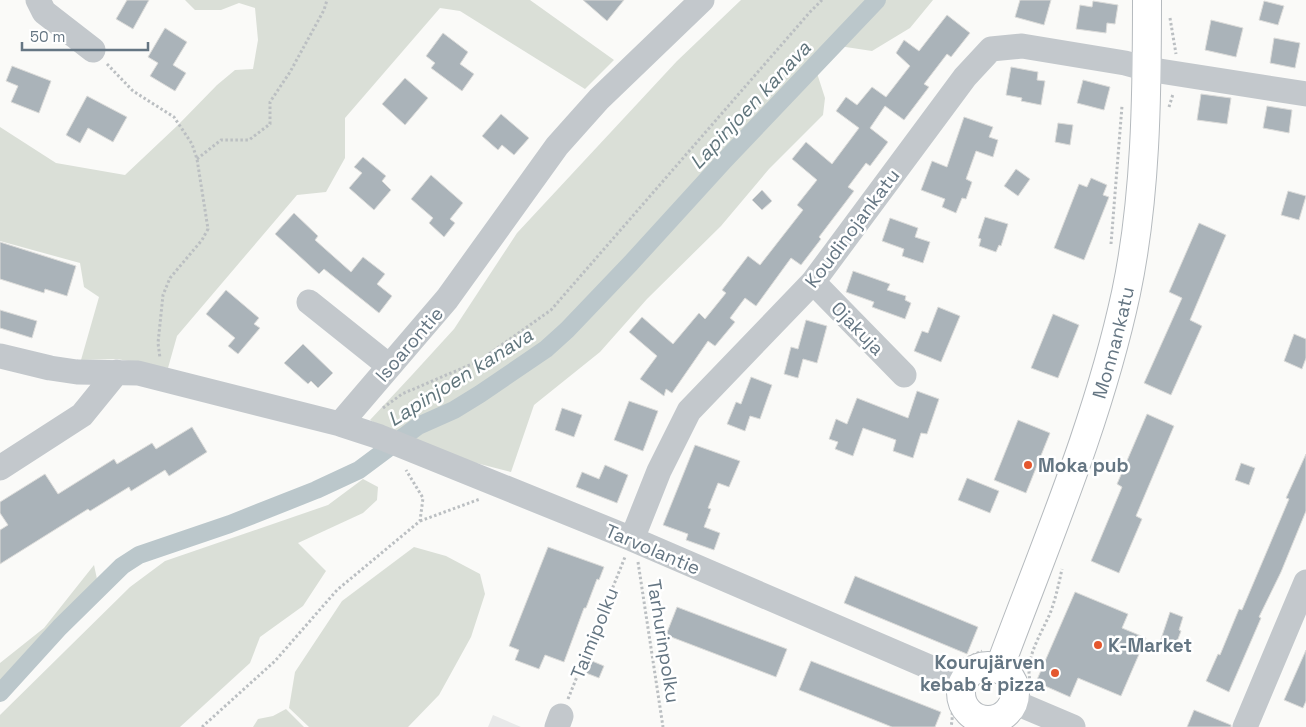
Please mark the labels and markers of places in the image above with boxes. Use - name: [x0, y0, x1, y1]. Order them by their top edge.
- place label: Moka pub: [1038, 453, 1129, 478]
- marker: Moka pub: [1022, 459, 1034, 471]
- place label: K-Market: [1108, 633, 1192, 658]
- marker: K-Market: [1092, 639, 1104, 651]
- place label: Kourujärven kebab & pizza: [920, 650, 1045, 697]
- marker: Kourujärven kebab & pizza: [1049, 667, 1061, 679]

